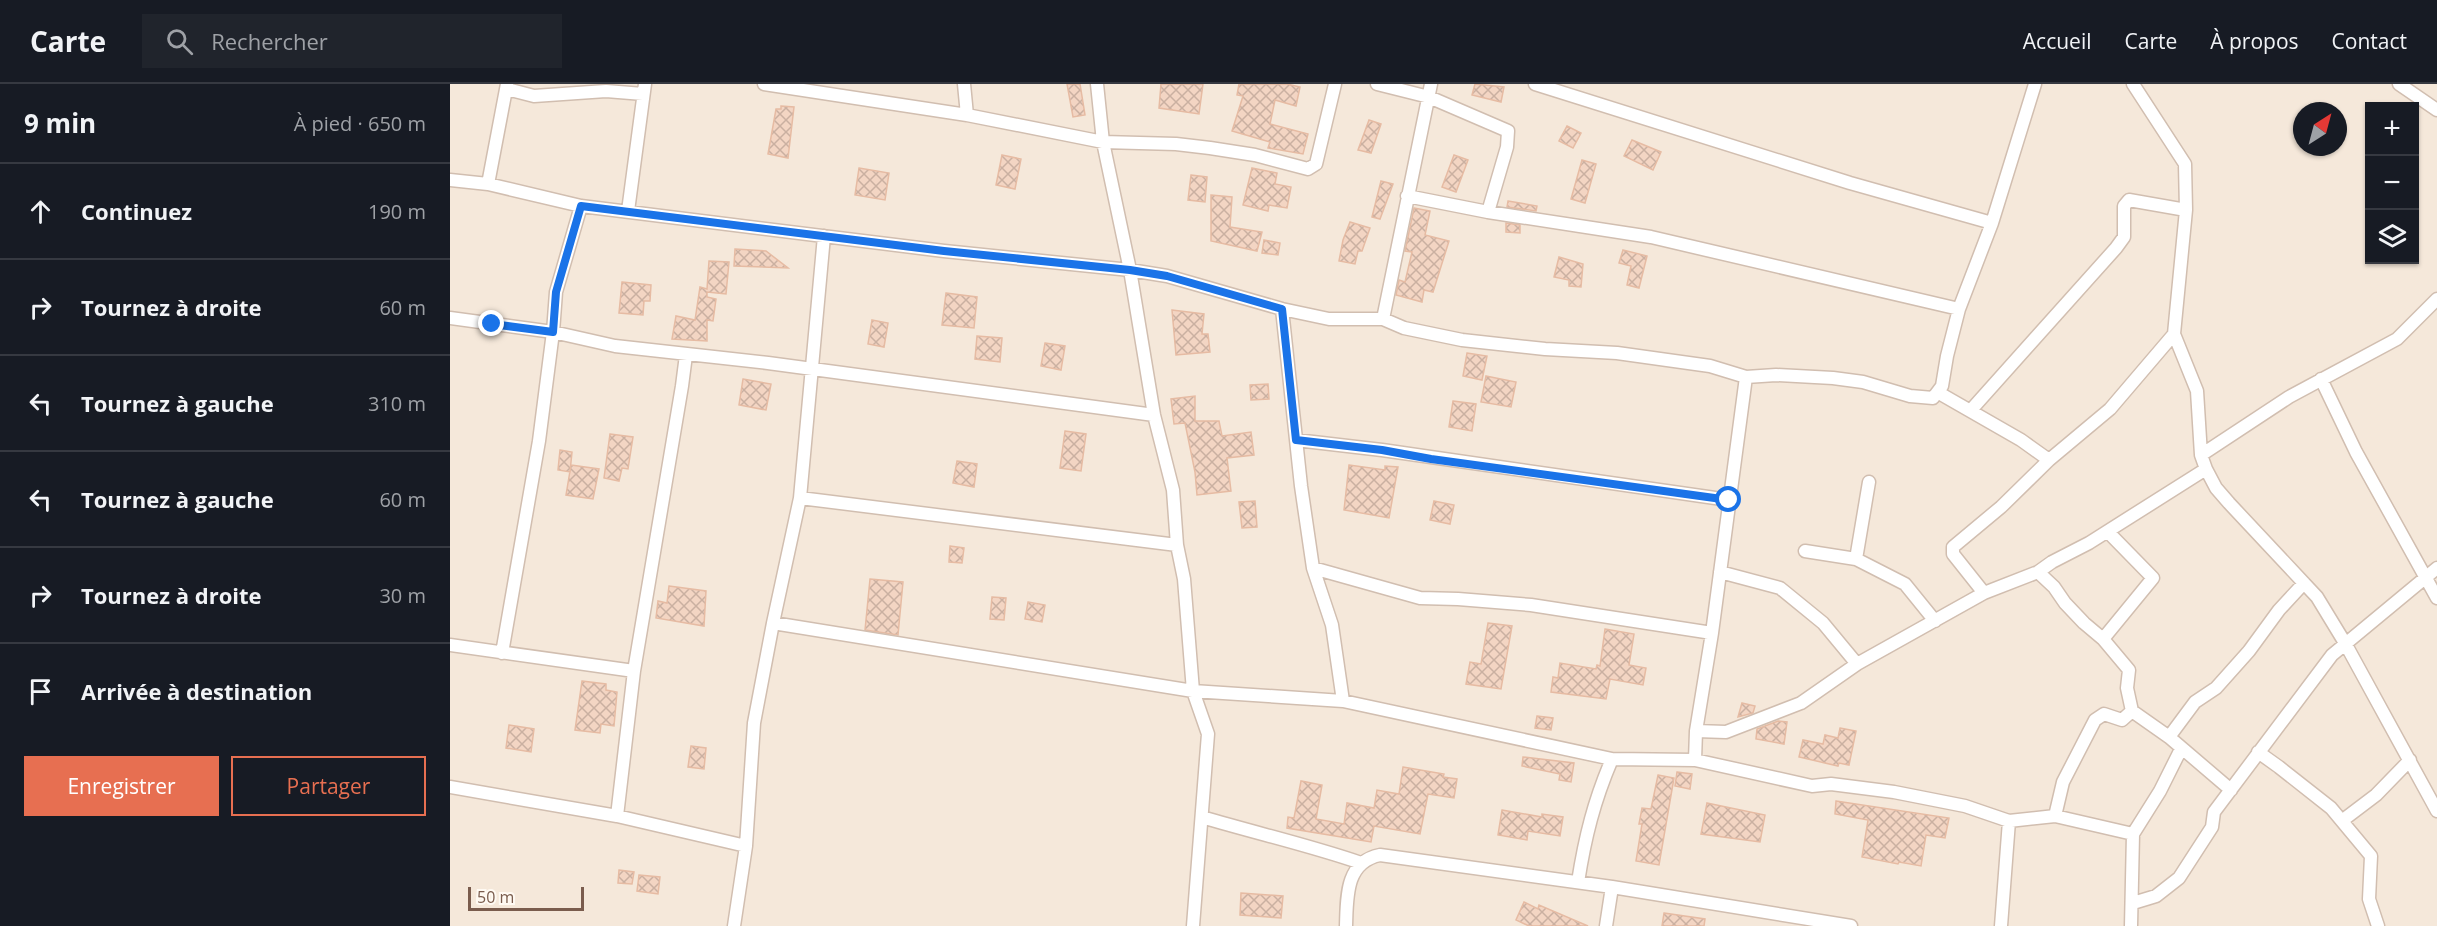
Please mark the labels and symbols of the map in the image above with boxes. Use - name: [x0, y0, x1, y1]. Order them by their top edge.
- north arrow: [2293, 102, 2347, 156]
- route end: [478, 310, 504, 336]
- route start: [1715, 486, 1741, 512]
- scale bar: [468, 884, 584, 912]

